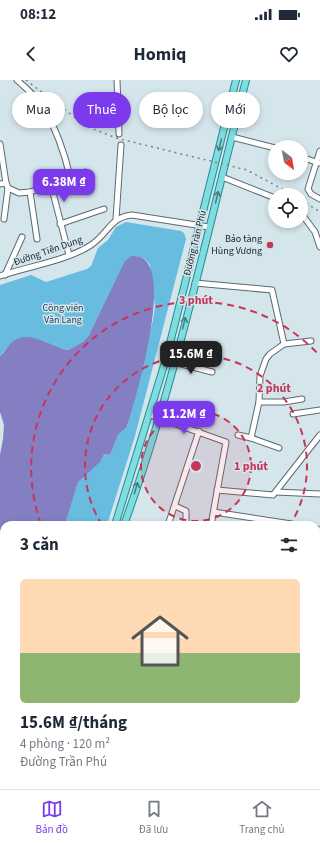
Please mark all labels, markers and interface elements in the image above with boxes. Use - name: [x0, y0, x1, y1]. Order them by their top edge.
- text: 08:12: [20, 4, 56, 25]
- text: Homiq: [134, 42, 186, 67]
- icon: back: [20, 43, 42, 65]
- icon: heart: [278, 43, 300, 65]
- chip: Mua: [12, 92, 65, 128]
- chip: Thuê: [73, 92, 131, 128]
- chip: Bộ lọc: [139, 92, 203, 128]
- chip: Mới: [211, 92, 260, 128]
- one-way arrow: [215, 138, 223, 151]
- north arrow: [268, 140, 308, 180]
- map controls: [268, 140, 308, 228]
- pin: 6.38M ₫: [27, 169, 101, 203]
- text: 6.38M ₫: [42, 173, 86, 191]
- button: locate: [268, 188, 308, 228]
- one-way arrow: [213, 191, 221, 204]
- street label: Đường Trần Phú: [180, 209, 210, 277]
- place label: Bảo tàng Hùng Vương: [211, 232, 262, 258]
- street label: Đường Tiên Dung: [12, 233, 84, 269]
- marker: Bảo tàng Hùng Vương: [265, 240, 275, 250]
- text: 3 phút: [179, 292, 213, 309]
- park label: Công viên Văn Lang: [42, 301, 84, 327]
- one-way arrow: [181, 317, 189, 330]
- pin: 15.6M ₫: [154, 341, 228, 375]
- text: 15.6M ₫: [169, 345, 213, 363]
- text: 2 phút: [257, 380, 291, 397]
- pin: 11.2M ₫: [147, 401, 221, 435]
- text: 11.2M ₫: [162, 405, 206, 423]
- text: 1 phút: [234, 458, 268, 475]
- centre of rings: [189, 459, 203, 473]
- one-way arrow: [133, 482, 140, 495]
- text: 3 căn: [20, 533, 59, 557]
- icon: filters: [278, 534, 300, 556]
- icon: home: [124, 605, 196, 677]
- text: 15.6M ₫/tháng: [20, 711, 127, 735]
- text: 4 phòng · 120 m²: [20, 735, 110, 753]
- text: Đường Trần Phú: [20, 753, 107, 771]
- tab: Bản đồ: [35, 798, 68, 837]
- tab: Đã lưu: [139, 798, 168, 837]
- tab: Trang chủ: [239, 798, 285, 837]

